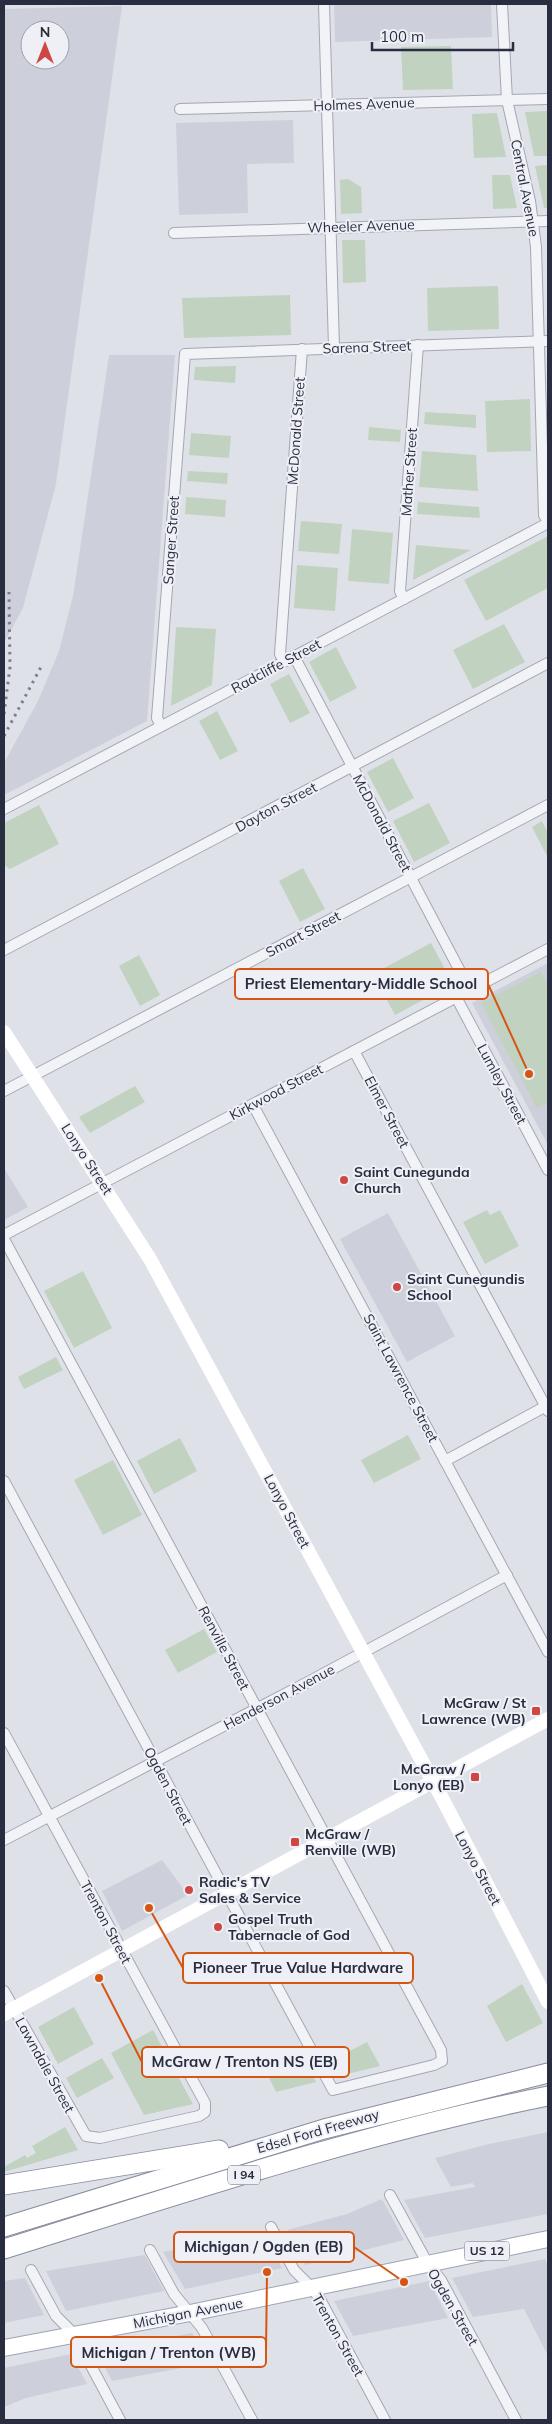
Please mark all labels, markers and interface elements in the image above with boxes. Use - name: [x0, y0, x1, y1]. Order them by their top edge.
- north arrow: [20, 20, 70, 70]
- scale bar: [372, 20, 513, 52]
- text: N: [40, 23, 50, 41]
- text: 100 m: [380, 27, 424, 46]
- street label: Holmes Avenue: [313, 93, 415, 115]
- street label: Central Avenue: [507, 138, 543, 238]
- street label: Wheeler Avenue: [307, 215, 415, 237]
- street label: Sarena Street: [322, 336, 412, 358]
- street label: McDonald Street: [283, 376, 309, 486]
- street label: Mather Street: [397, 427, 421, 517]
- street label: Sanger Street: [159, 495, 183, 585]
- street label: Radcliffe Street: [228, 635, 324, 697]
- street label: McDonald Street: [349, 771, 415, 875]
- street label: Dayton Street: [232, 778, 320, 836]
- street label: Smart Street: [263, 907, 344, 961]
- callout: Priest Elementary‑Middle School: [235, 969, 488, 999]
- text: Priest Elementary‑Middle School: [245, 974, 477, 993]
- street label: Lumley Street: [473, 1041, 531, 1127]
- street label: Kirkwood Street: [226, 1060, 326, 1124]
- street label: Elmer Street: [361, 1073, 414, 1151]
- street label: Lonyo Street: [57, 1120, 117, 1198]
- place label: Saint Cunegunda Church: [354, 1163, 470, 1197]
- marker: Saint Cunegunda Church: [338, 1174, 350, 1186]
- place label: Saint Cunegundis School: [407, 1270, 525, 1304]
- marker: Saint Cunegundis School: [391, 1281, 403, 1293]
- street label: Saint Lawrence Street: [360, 1311, 443, 1445]
- street label: Lonyo Street: [260, 1471, 314, 1551]
- street label: Renville Street: [194, 1603, 254, 1693]
- street label: Henderson Avenue: [220, 1660, 338, 1734]
- place label: McGraw / St Lawrence (WB): [422, 1694, 527, 1728]
- marker: McGraw / St Lawrence (WB): [530, 1705, 542, 1717]
- street label: Ogden Street: [140, 1744, 196, 1828]
- place label: McGraw / Lonyo (EB): [393, 1760, 466, 1794]
- marker: McGraw / Lonyo (EB): [469, 1771, 481, 1783]
- place label: McGraw / Renville (WB): [305, 1825, 397, 1859]
- street label: Lonyo Street: [451, 1828, 505, 1908]
- marker: McGraw / Renville (WB): [289, 1836, 301, 1848]
- place label: Radic's TV Sales & Service: [199, 1873, 301, 1907]
- street label: Trenton Street: [77, 1877, 135, 1967]
- marker: Radic's TV Sales & Service: [183, 1884, 195, 1896]
- place label: Gospel Truth Tabernacle of God: [228, 1910, 350, 1944]
- marker: Gospel Truth Tabernacle of God: [212, 1921, 224, 1933]
- callout: Pioneer True Value Hardware: [183, 1953, 413, 1983]
- text: Pioneer True Value Hardware: [193, 1958, 403, 1977]
- street label: Lawndale Street: [11, 2014, 79, 2116]
- callout: McGraw / Trenton NS (EB): [142, 2047, 349, 2077]
- text: McGraw / Trenton NS (EB): [152, 2052, 338, 2071]
- street label: Edsel Ford Freeway: [255, 2105, 382, 2157]
- road number: I 94: [228, 2166, 260, 2184]
- callout: Michigan / Ogden (EB): [174, 2232, 354, 2262]
- text: Michigan / Ogden (EB): [184, 2237, 344, 2256]
- road number: US 12: [464, 2242, 510, 2260]
- street label: Ogden Street: [424, 2265, 482, 2349]
- street label: Trenton Street: [308, 2291, 368, 2380]
- street label: Michigan Avenue: [132, 2294, 244, 2332]
- callout: Michigan / Trenton (WB): [71, 2337, 266, 2367]
- text: Michigan / Trenton (WB): [81, 2343, 257, 2362]

